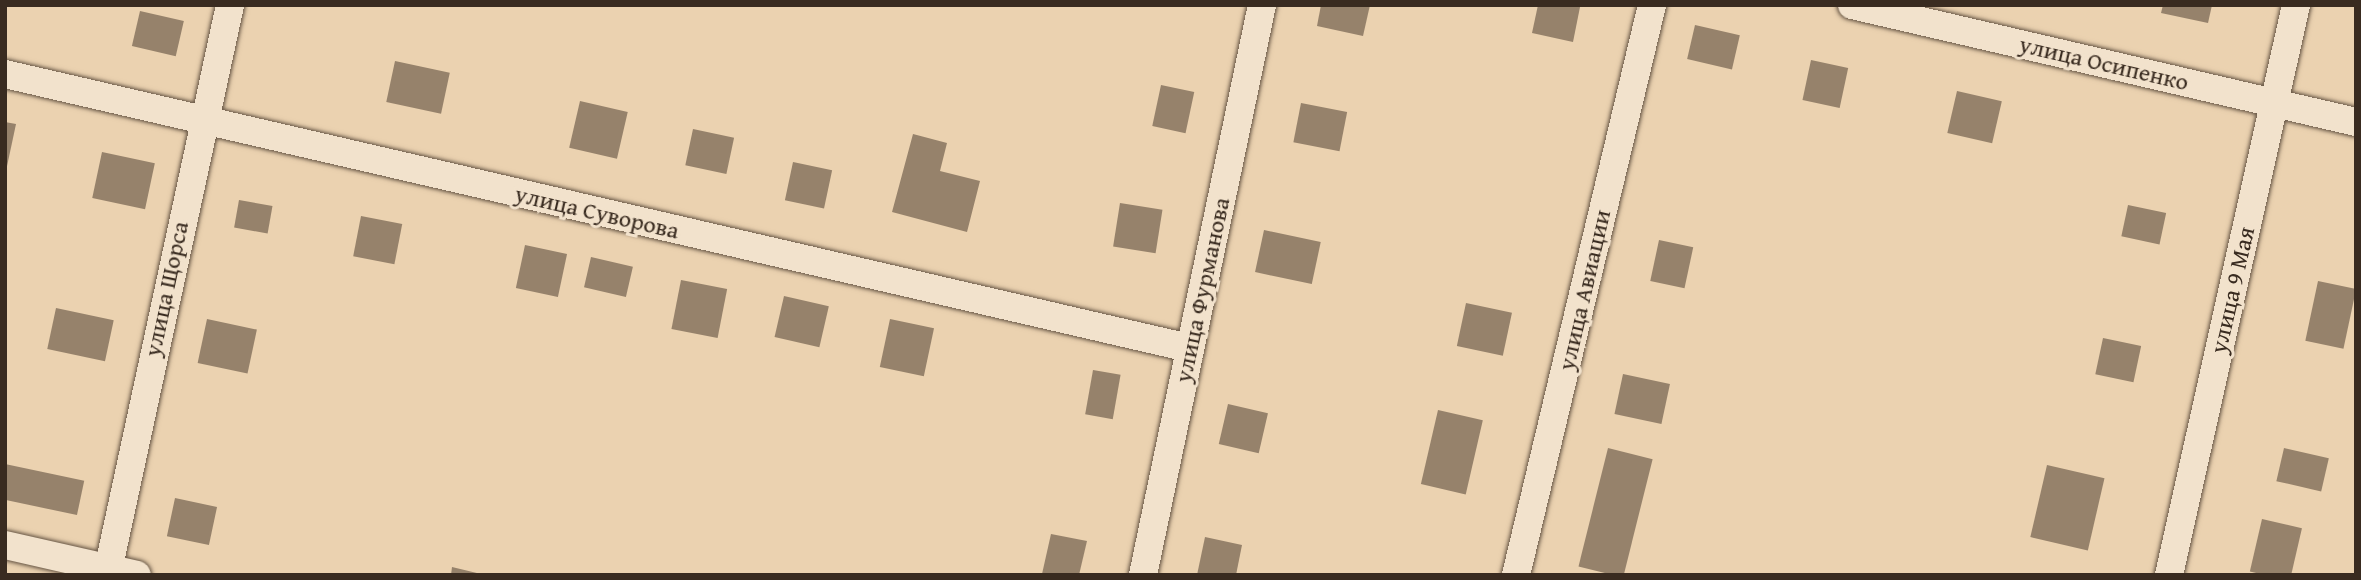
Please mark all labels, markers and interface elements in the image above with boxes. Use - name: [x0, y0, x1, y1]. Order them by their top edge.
- street label: улица Осипенко: [2016, 30, 2192, 96]
- street label: улица Суворова: [512, 179, 682, 245]
- street label: улица Фурманова: [1168, 195, 1236, 385]
- street label: улица Авиации: [1551, 207, 1617, 373]
- street label: улица Щорса: [138, 219, 194, 359]
- street label: улица 9 Мая: [2203, 224, 2261, 356]

